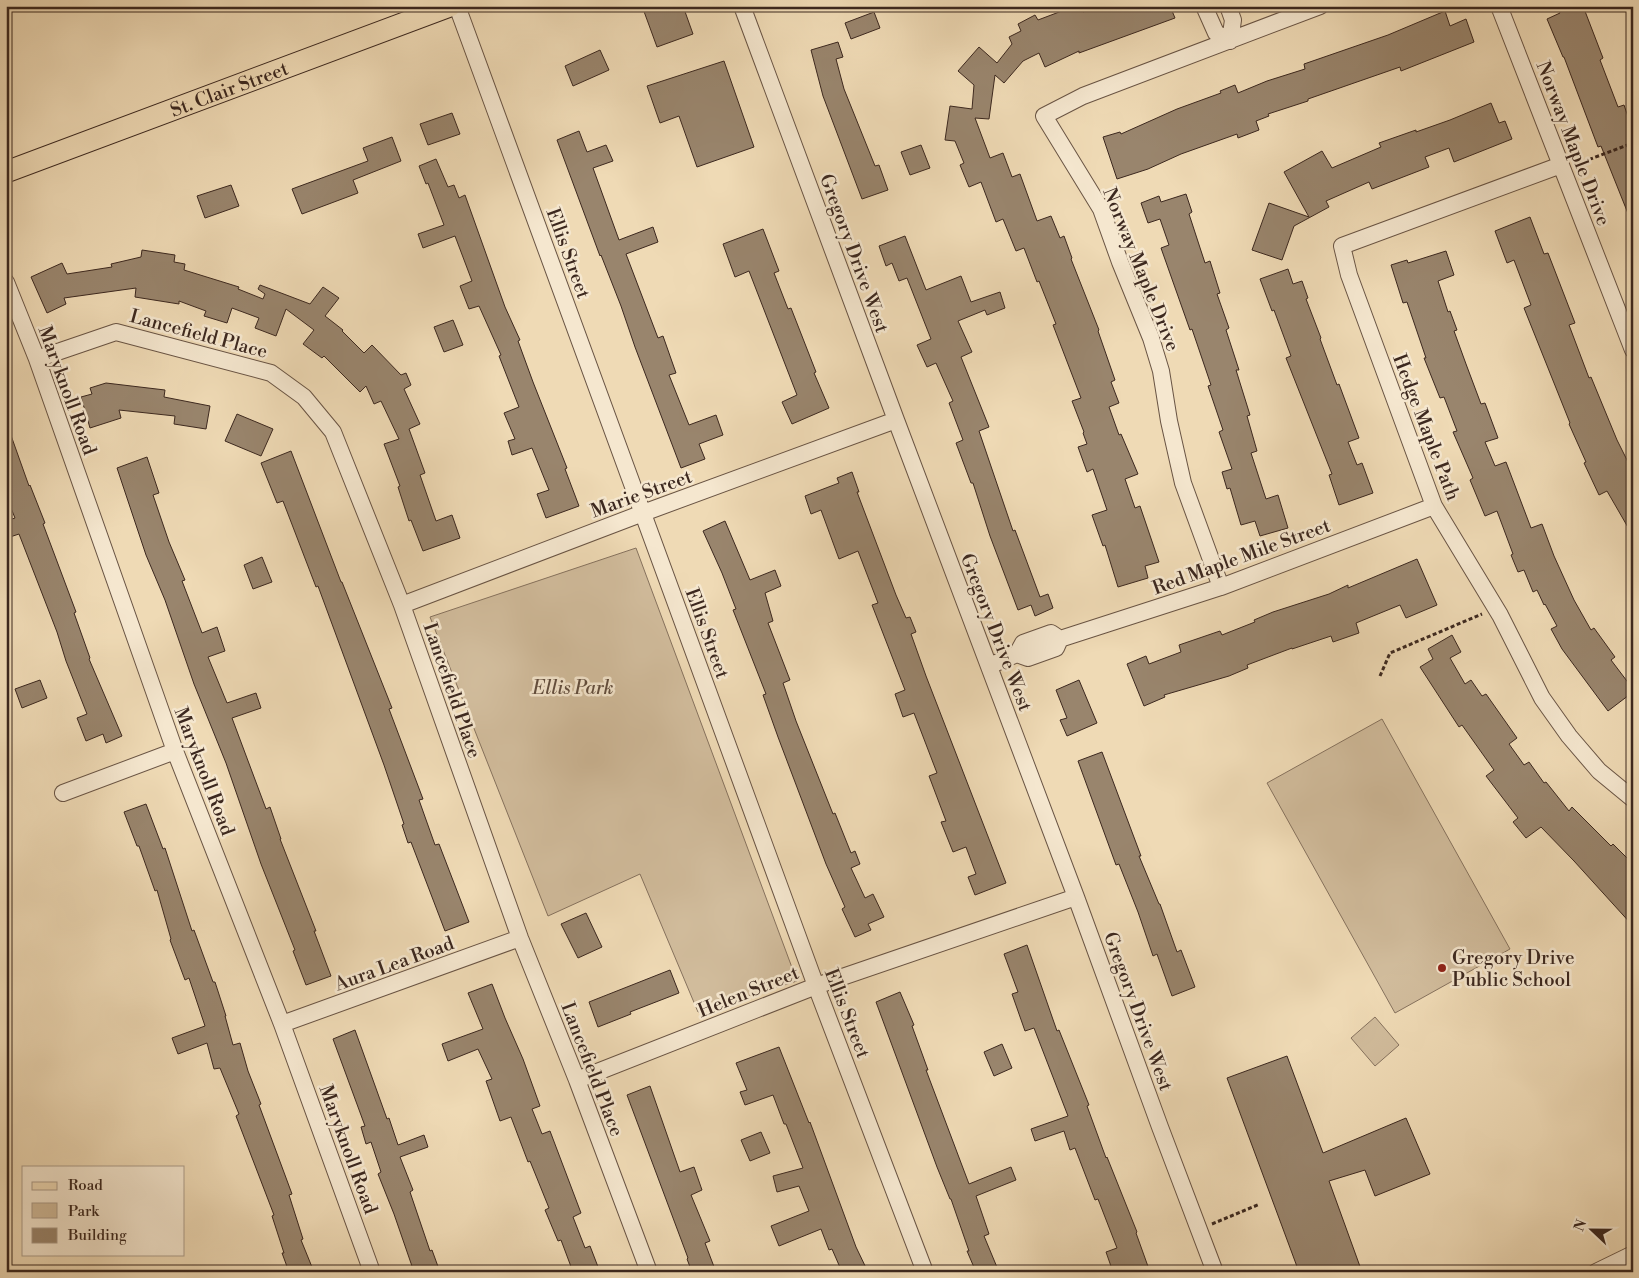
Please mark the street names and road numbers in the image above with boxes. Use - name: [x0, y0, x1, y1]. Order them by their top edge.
- street label: St. Clair Street: [167, 57, 292, 123]
- street label: Norway Maple Drive: [1531, 58, 1615, 229]
- street label: Gregory Drive West: [814, 171, 894, 336]
- street label: Norway Maple Drive: [1097, 184, 1185, 355]
- street label: Ellis Street: [541, 205, 596, 302]
- street label: Lancefield Place: [127, 304, 270, 364]
- street label: Maryknoll Road: [33, 322, 102, 458]
- street label: Hedge Maple Path: [1387, 351, 1465, 504]
- street label: Marie Street: [587, 464, 696, 523]
- street label: Red Maple Mile Street: [1149, 513, 1334, 600]
- street label: Gregory Drive West: [955, 550, 1037, 715]
- street label: Ellis Street: [680, 585, 735, 682]
- street label: Lancefield Place: [418, 619, 486, 761]
- street label: Maryknoll Road: [169, 704, 240, 839]
- street label: Gregory Drive West: [1098, 929, 1178, 1094]
- street label: Aura Lea Road: [331, 931, 457, 997]
- street label: Helen Street: [694, 961, 803, 1023]
- street label: Ellis Street: [819, 965, 875, 1062]
- street label: Lancefield Place: [555, 999, 629, 1140]
- street label: Maryknoll Road: [314, 1081, 383, 1217]

